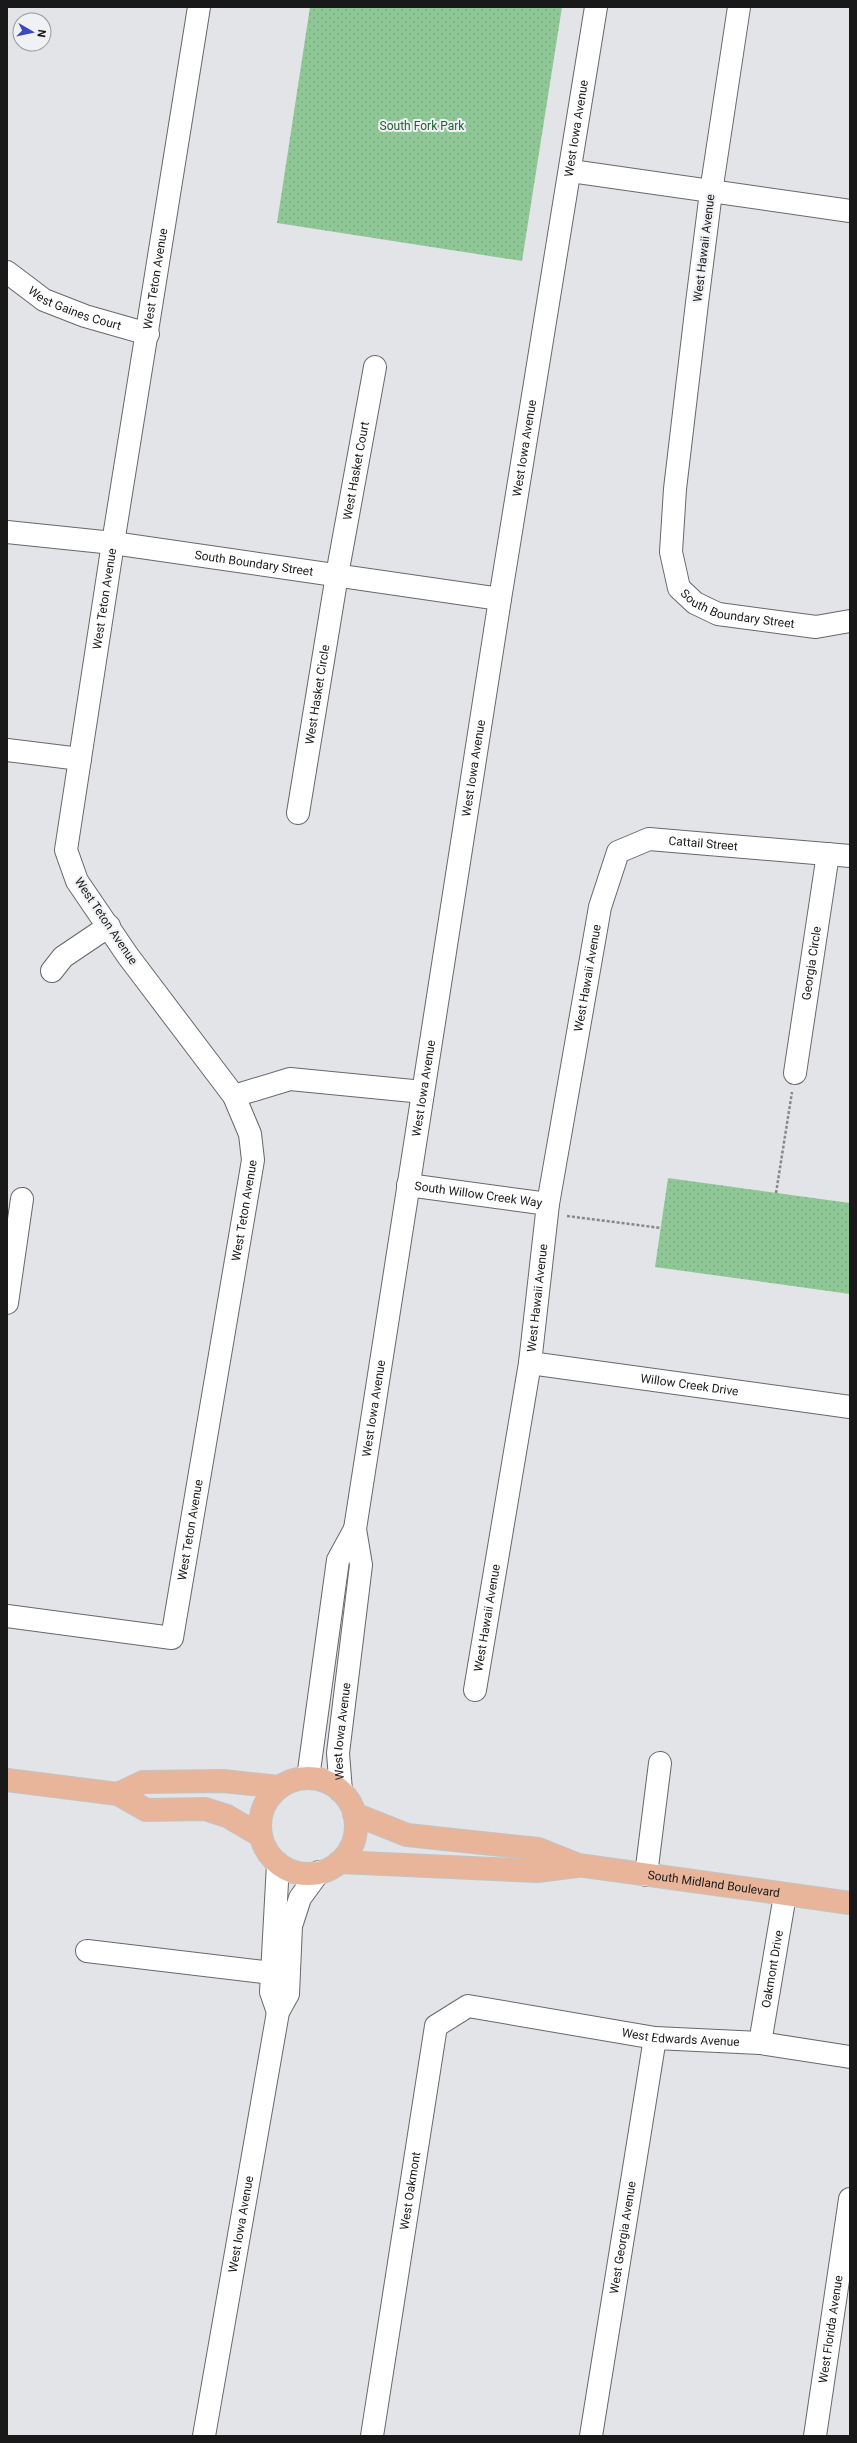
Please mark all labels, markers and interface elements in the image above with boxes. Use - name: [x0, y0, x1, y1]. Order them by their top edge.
- north arrow: [12, 12, 52, 52]
- text: N: [34, 29, 48, 39]
- street label: West Iowa Avenue: [562, 79, 591, 178]
- park label: South Fork Park: [380, 119, 465, 133]
- street label: West Hawaii Avenue: [690, 193, 718, 303]
- street label: West Teton Avenue: [140, 227, 170, 330]
- street label: West Gaines Court: [25, 283, 123, 333]
- street label: West Iowa Avenue: [510, 399, 539, 498]
- street label: West Hasket Court: [340, 420, 372, 521]
- street label: West Teton Avenue: [90, 547, 119, 650]
- street label: South Boundary Street: [194, 548, 314, 579]
- street label: South Boundary Street: [678, 586, 795, 631]
- street label: West Hasket Circle: [302, 644, 332, 745]
- street label: West Iowa Avenue: [459, 719, 488, 818]
- street label: Cattail Street: [668, 834, 738, 853]
- street label: West Teton Avenue: [72, 875, 140, 967]
- street label: West Hawaii Avenue: [571, 923, 604, 1033]
- street label: Georgia Circle: [799, 925, 824, 1001]
- street label: West Iowa Avenue: [409, 1039, 438, 1138]
- street label: West Teton Avenue: [229, 1159, 260, 1262]
- street label: South Willow Creek Way: [414, 1179, 543, 1210]
- street label: West Hawaii Avenue: [524, 1243, 550, 1353]
- street label: West Iowa Avenue: [359, 1359, 388, 1458]
- street label: Willow Creek Drive: [640, 1371, 739, 1399]
- street label: West Teton Avenue: [175, 1478, 206, 1582]
- street label: West Hawaii Avenue: [471, 1563, 503, 1673]
- street label: West Iowa Avenue: [331, 1682, 354, 1781]
- street label: South Midland Boulevard: [647, 1868, 781, 1900]
- street label: Oakmont Drive: [759, 1929, 786, 2009]
- street label: West Edwards Avenue: [621, 2025, 740, 2049]
- street label: West Oakmont: [397, 2151, 423, 2231]
- street label: West Iowa Avenue: [226, 2175, 256, 2274]
- street label: West Georgia Avenue: [607, 2180, 639, 2295]
- street label: West Florida Avenue: [816, 2274, 846, 2384]

